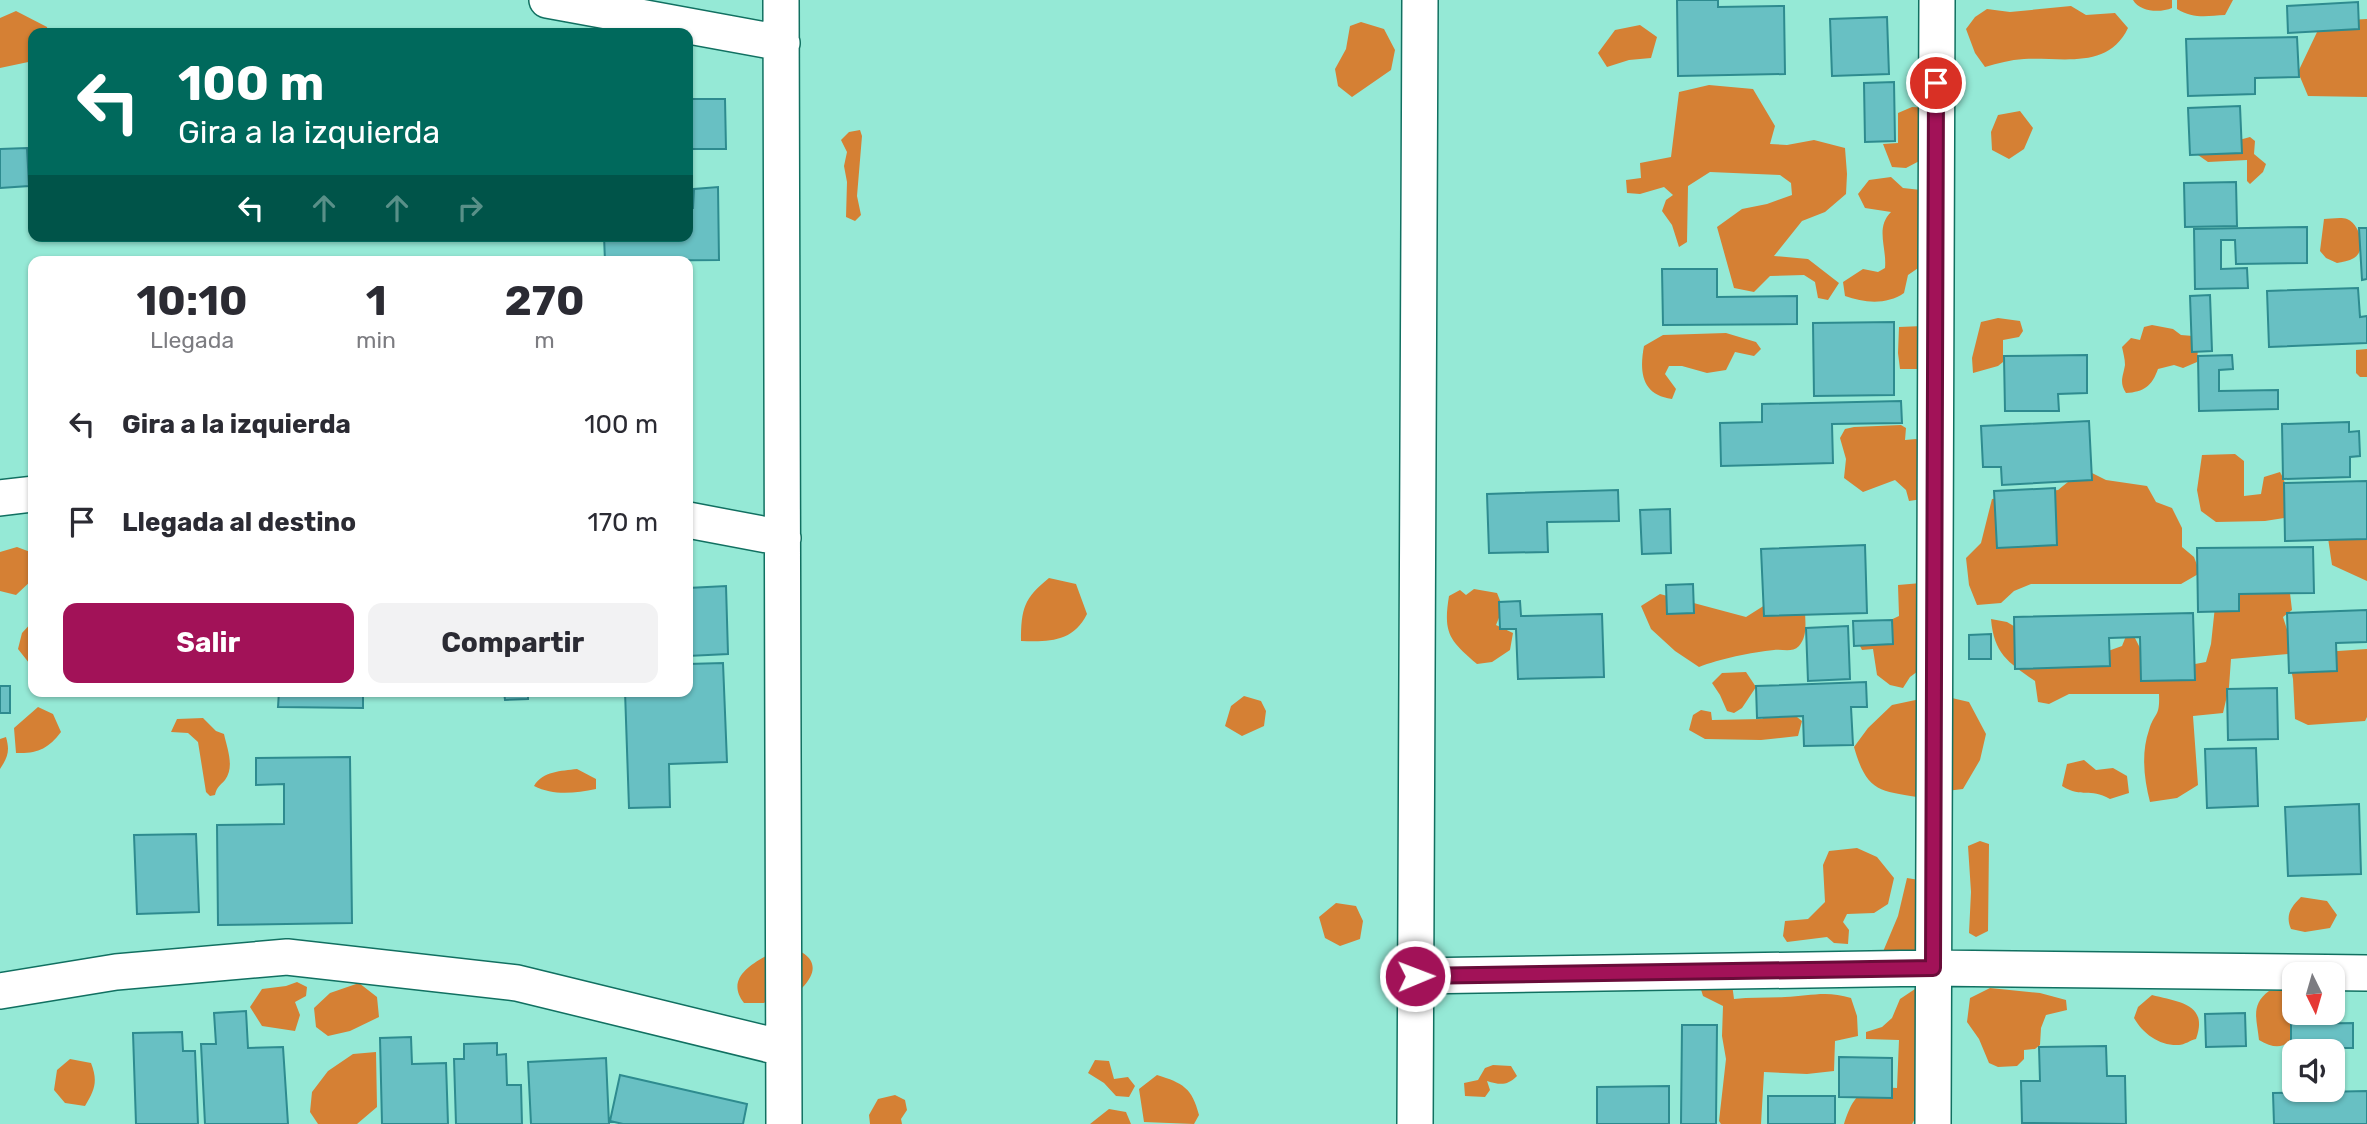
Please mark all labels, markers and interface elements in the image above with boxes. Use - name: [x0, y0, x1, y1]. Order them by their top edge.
- pin: [1906, 53, 1966, 113]
- text: 100 m: [178, 54, 324, 112]
- icon: left: [63, 56, 154, 147]
- icon: arrive: [1917, 64, 1955, 102]
- text: Gira a la izquierda: [178, 113, 440, 151]
- icon: left: [232, 189, 270, 227]
- icon: ahead: [305, 189, 343, 227]
- icon: ahead: [378, 189, 416, 227]
- icon: right: [451, 189, 489, 227]
- text: 10:10: [136, 276, 248, 326]
- text: 1: [366, 276, 387, 326]
- text: 270: [505, 276, 584, 326]
- text: Llegada: [150, 326, 234, 354]
- text: min: [356, 326, 396, 354]
- text: m: [534, 326, 555, 354]
- icon: left: [63, 405, 101, 443]
- text: Gira a la izquierda: [122, 409, 351, 440]
- text: 100 m: [584, 409, 658, 440]
- icon: arrive: [63, 503, 101, 541]
- text: Llegada al destino: [122, 507, 356, 538]
- text: 170 m: [588, 507, 658, 538]
- button: Salir: [63, 603, 354, 683]
- button: Compartir: [368, 603, 658, 683]
- position arrow: [1378, 939, 1452, 1013]
- north arrow: [2282, 962, 2345, 1026]
- map controls: [2282, 962, 2345, 1102]
- button: sound: [2282, 1039, 2345, 1102]

